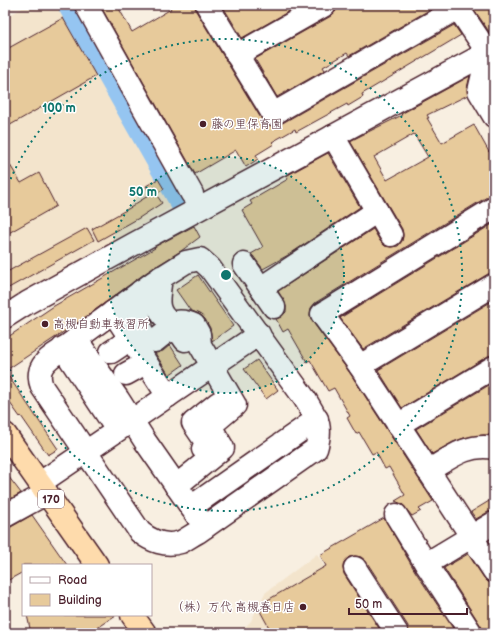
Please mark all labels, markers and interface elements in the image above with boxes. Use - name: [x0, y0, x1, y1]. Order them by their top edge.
- text: 100 m: [42, 101, 76, 116]
- place label: 藤の里保育園: [211, 117, 283, 132]
- marker: 藤の里保育園: [198, 119, 208, 129]
- text: 50 m: [129, 185, 157, 200]
- centre of rings: [219, 268, 233, 282]
- place label: 高槻自動車教習所: [53, 317, 149, 332]
- marker: 高槻自動車教習所: [40, 319, 50, 329]
- road number: 170: [38, 490, 64, 508]
- legend: [22, 564, 152, 616]
- text: Road: [58, 573, 87, 588]
- scale bar: [349, 590, 467, 616]
- text: Building: [58, 593, 102, 608]
- text: 50 m: [355, 597, 382, 612]
- place label: （株）万代 高槻春日店: [172, 600, 295, 615]
- marker: （株）万代 高槻春日店: [298, 602, 308, 612]

